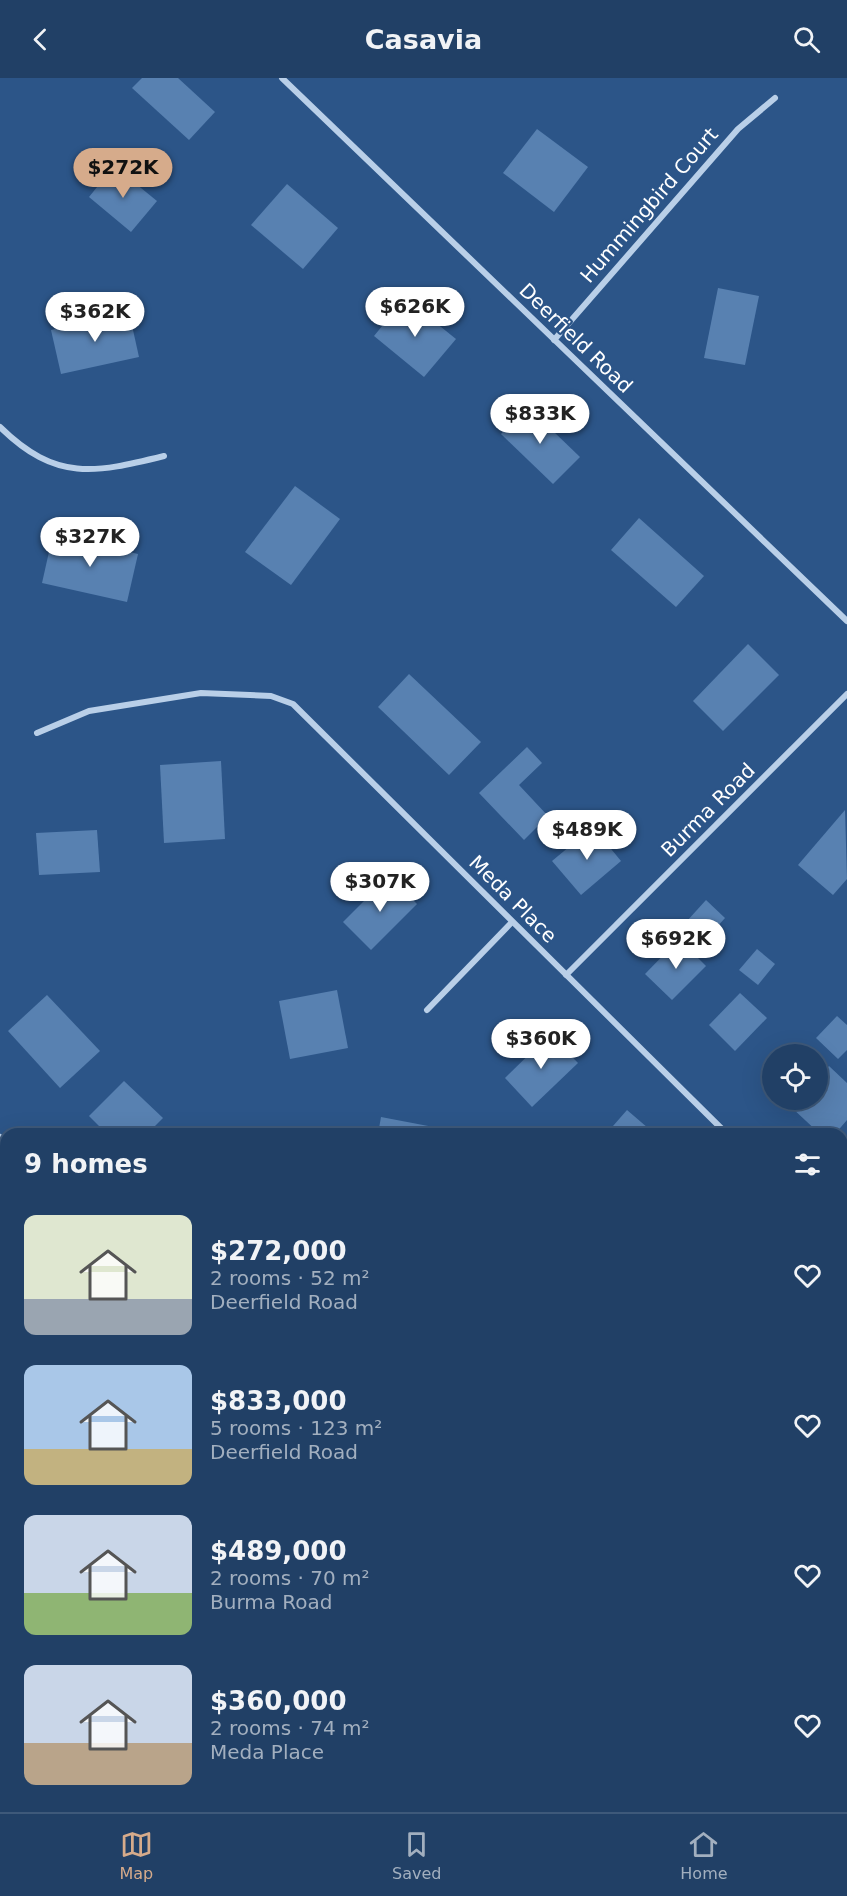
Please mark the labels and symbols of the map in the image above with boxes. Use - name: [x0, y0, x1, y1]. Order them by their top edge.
- street label: Hummingbird Court: [575, 122, 723, 287]
- pin: $272K: [81, 148, 165, 199]
- street label: Deerfield Road: [514, 278, 638, 398]
- pin: $626K: [373, 287, 457, 338]
- pin: $362K: [53, 292, 137, 343]
- pin: $833K: [498, 394, 582, 445]
- pin: $327K: [48, 517, 132, 568]
- street label: Burma Road: [656, 758, 760, 862]
- pin: $489K: [545, 810, 629, 861]
- street label: Meda Place: [464, 850, 562, 948]
- pin: $307K: [338, 862, 422, 913]
- pin: $692K: [634, 919, 718, 970]
- pin: $360K: [499, 1019, 583, 1070]

